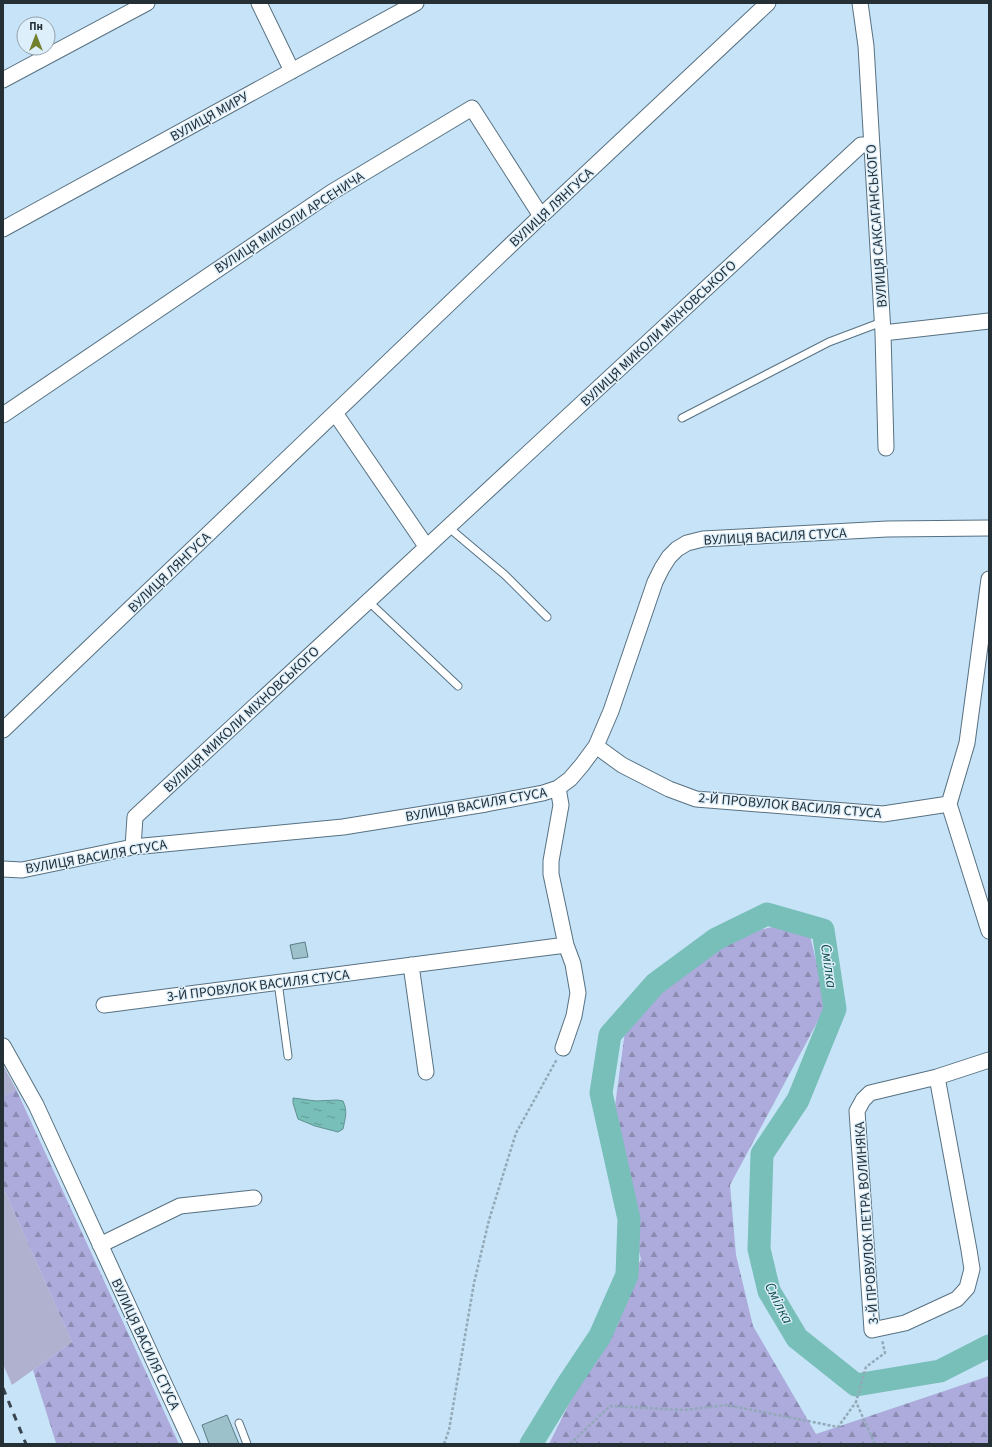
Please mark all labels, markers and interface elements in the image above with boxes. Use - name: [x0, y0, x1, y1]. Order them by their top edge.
- north arrow: [16, 16, 56, 56]
- text: Пн: [29, 19, 43, 34]
- street label: ВУЛИЦЯ МИРУ: [167, 87, 253, 147]
- street label: ВУЛИЦЯ САКСАГАНСЬКОГО: [861, 144, 893, 308]
- street label: ВУЛИЦЯ ЛЯНГУСА: [505, 163, 598, 252]
- street label: ВУЛИЦЯ МИКОЛИ АРСЕНИЧА: [211, 167, 369, 279]
- street label: ВУЛИЦЯ МИКОЛИ МІХНОВСЬКОГО: [576, 256, 741, 411]
- street label: ВУЛИЦЯ ВАСИЛЯ СТУСА: [703, 523, 847, 551]
- street label: ВУЛИЦЯ ЛЯНГУСА: [124, 528, 216, 618]
- street label: ВУЛИЦЯ МИКОЛИ МІХНОВСЬКОГО: [159, 642, 324, 797]
- street label: ВУЛИЦЯ ВАСИЛЯ СТУСА: [404, 783, 549, 827]
- street label: 2-Й ПРОВУЛОК ВАСИЛЯ СТУСА: [697, 788, 883, 824]
- street label: ВУЛИЦЯ ВАСИЛЯ СТУСА: [24, 835, 169, 879]
- water label: Смілка: [815, 943, 842, 989]
- street label: 3-Й ПРОВУЛОК ВАСИЛЯ СТУСА: [166, 965, 351, 1007]
- street label: 3-Й ПРОВУЛОК ПЕТРА ВОЛИНЯКА: [850, 1121, 884, 1325]
- street label: ВУЛИЦЯ ВАСИЛЯ СТУСА: [106, 1275, 185, 1414]
- water label: Смілка: [759, 1279, 798, 1328]

